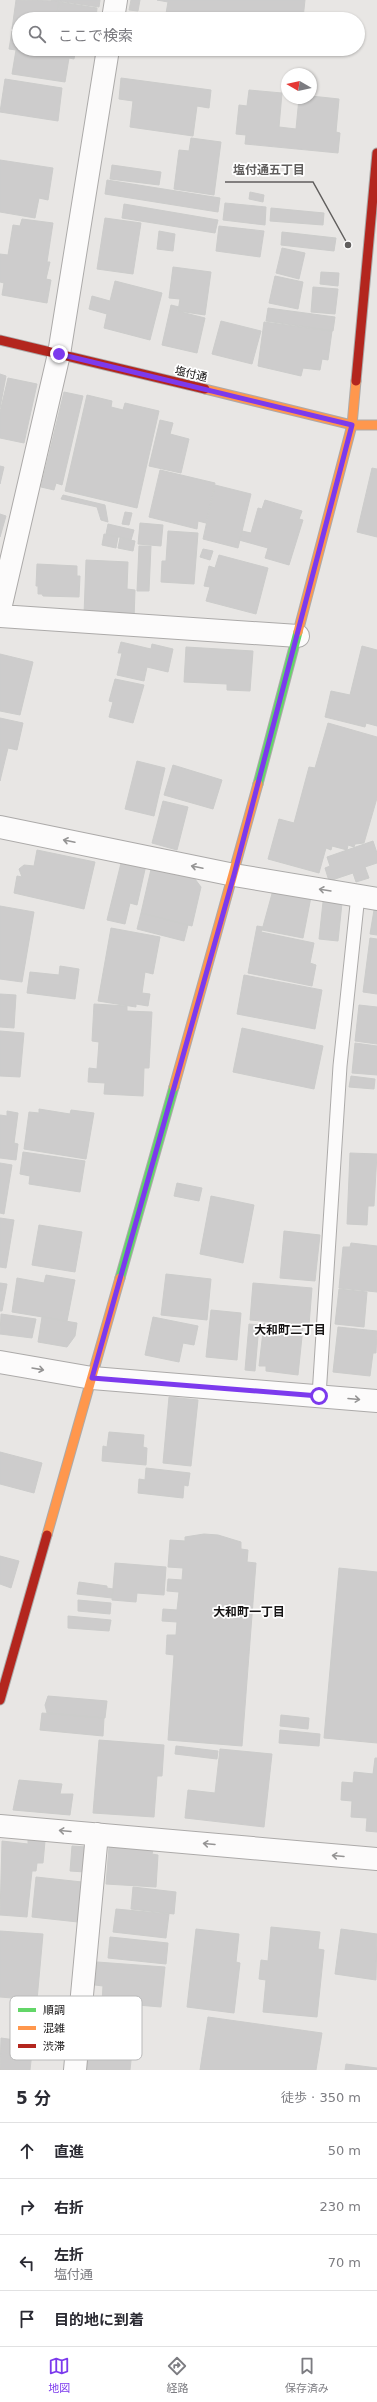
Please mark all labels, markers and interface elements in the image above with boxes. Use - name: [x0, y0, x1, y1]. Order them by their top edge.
- search box: [12, 12, 365, 56]
- icon: search: [26, 23, 48, 45]
- text: ここで検索: [58, 27, 133, 45]
- north arrow: [281, 68, 317, 104]
- callout: 塩付通五丁目: [225, 158, 313, 182]
- text: 塩付通五丁目: [233, 163, 305, 177]
- route end: [50, 345, 68, 363]
- street label: 塩付通: [173, 364, 209, 384]
- one-way arrow: [63, 837, 76, 845]
- one-way arrow: [191, 863, 204, 871]
- one-way arrow: [319, 886, 332, 894]
- district label: 大和町二丁目: [254, 1323, 326, 1337]
- one-way arrow: [32, 1365, 45, 1373]
- route start: [310, 1387, 328, 1405]
- one-way arrow: [347, 1395, 360, 1402]
- district label: 大和町一丁目: [213, 1605, 285, 1619]
- one-way arrow: [59, 1828, 72, 1835]
- one-way arrow: [203, 1841, 216, 1848]
- one-way arrow: [332, 1852, 345, 1860]
- legend: [10, 1996, 142, 2060]
- text: 順調: [43, 2004, 65, 2017]
- text: 混雑: [43, 2022, 65, 2035]
- text: 渋滞: [43, 2040, 65, 2053]
- text: 5 分: [16, 2088, 51, 2108]
- text: 徒歩 · 350 m: [281, 2090, 361, 2105]
- icon: ahead: [16, 2140, 38, 2162]
- text: 直進: [54, 2143, 84, 2161]
- text: 50 m: [328, 2143, 361, 2158]
- icon: right: [16, 2196, 38, 2218]
- text: 右折: [54, 2199, 84, 2217]
- text: 230 m: [319, 2199, 361, 2214]
- text: 左折: [54, 2246, 84, 2264]
- icon: left: [16, 2252, 38, 2274]
- text: 70 m: [328, 2255, 361, 2270]
- text: 塩付通: [54, 2267, 93, 2282]
- icon: arrive: [16, 2308, 38, 2330]
- text: 目的地に到着: [54, 2311, 144, 2329]
- tab: 地図: [48, 2355, 70, 2395]
- tab: 経路: [166, 2355, 188, 2395]
- tab: 保存済み: [285, 2355, 329, 2395]

